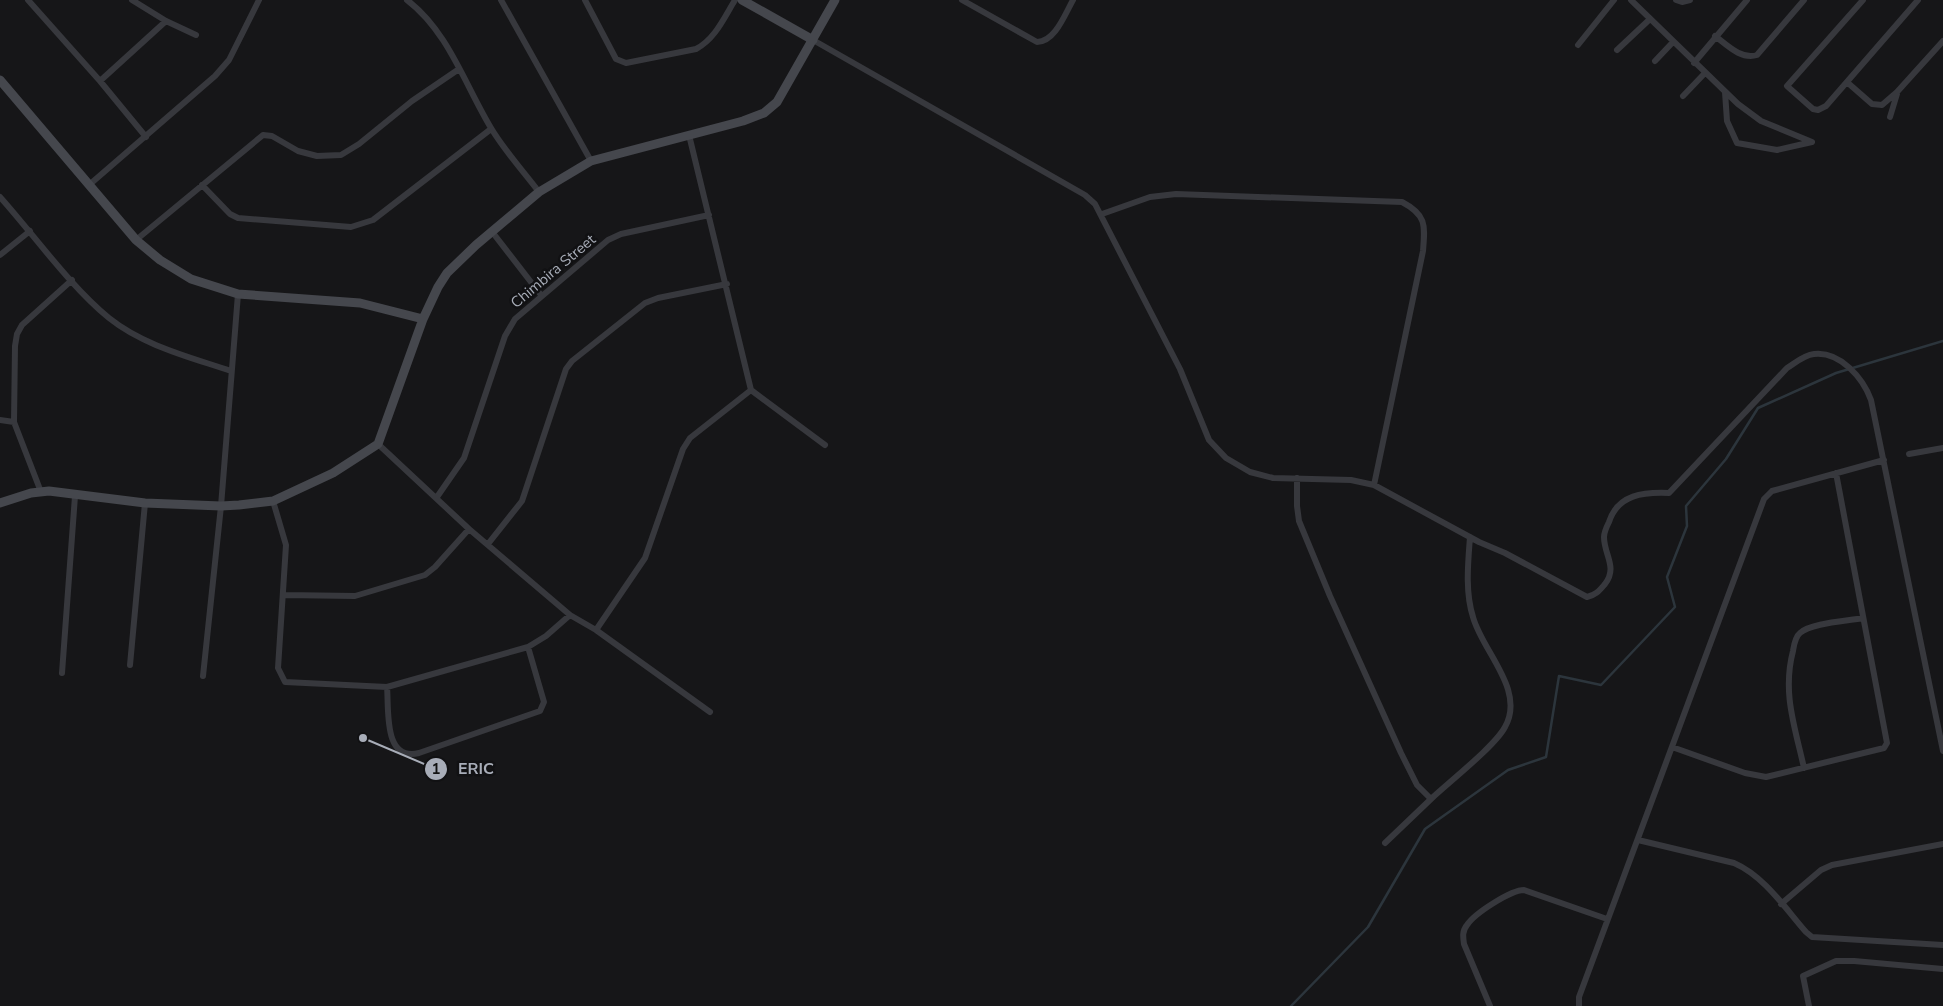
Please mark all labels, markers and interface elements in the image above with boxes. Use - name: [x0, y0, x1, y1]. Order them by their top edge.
- street label: Chimbira Street: [506, 229, 600, 312]
- callout: ERIC: [423, 753, 504, 784]
- text: ERIC: [458, 758, 494, 780]
- text: 1: [431, 759, 441, 779]

